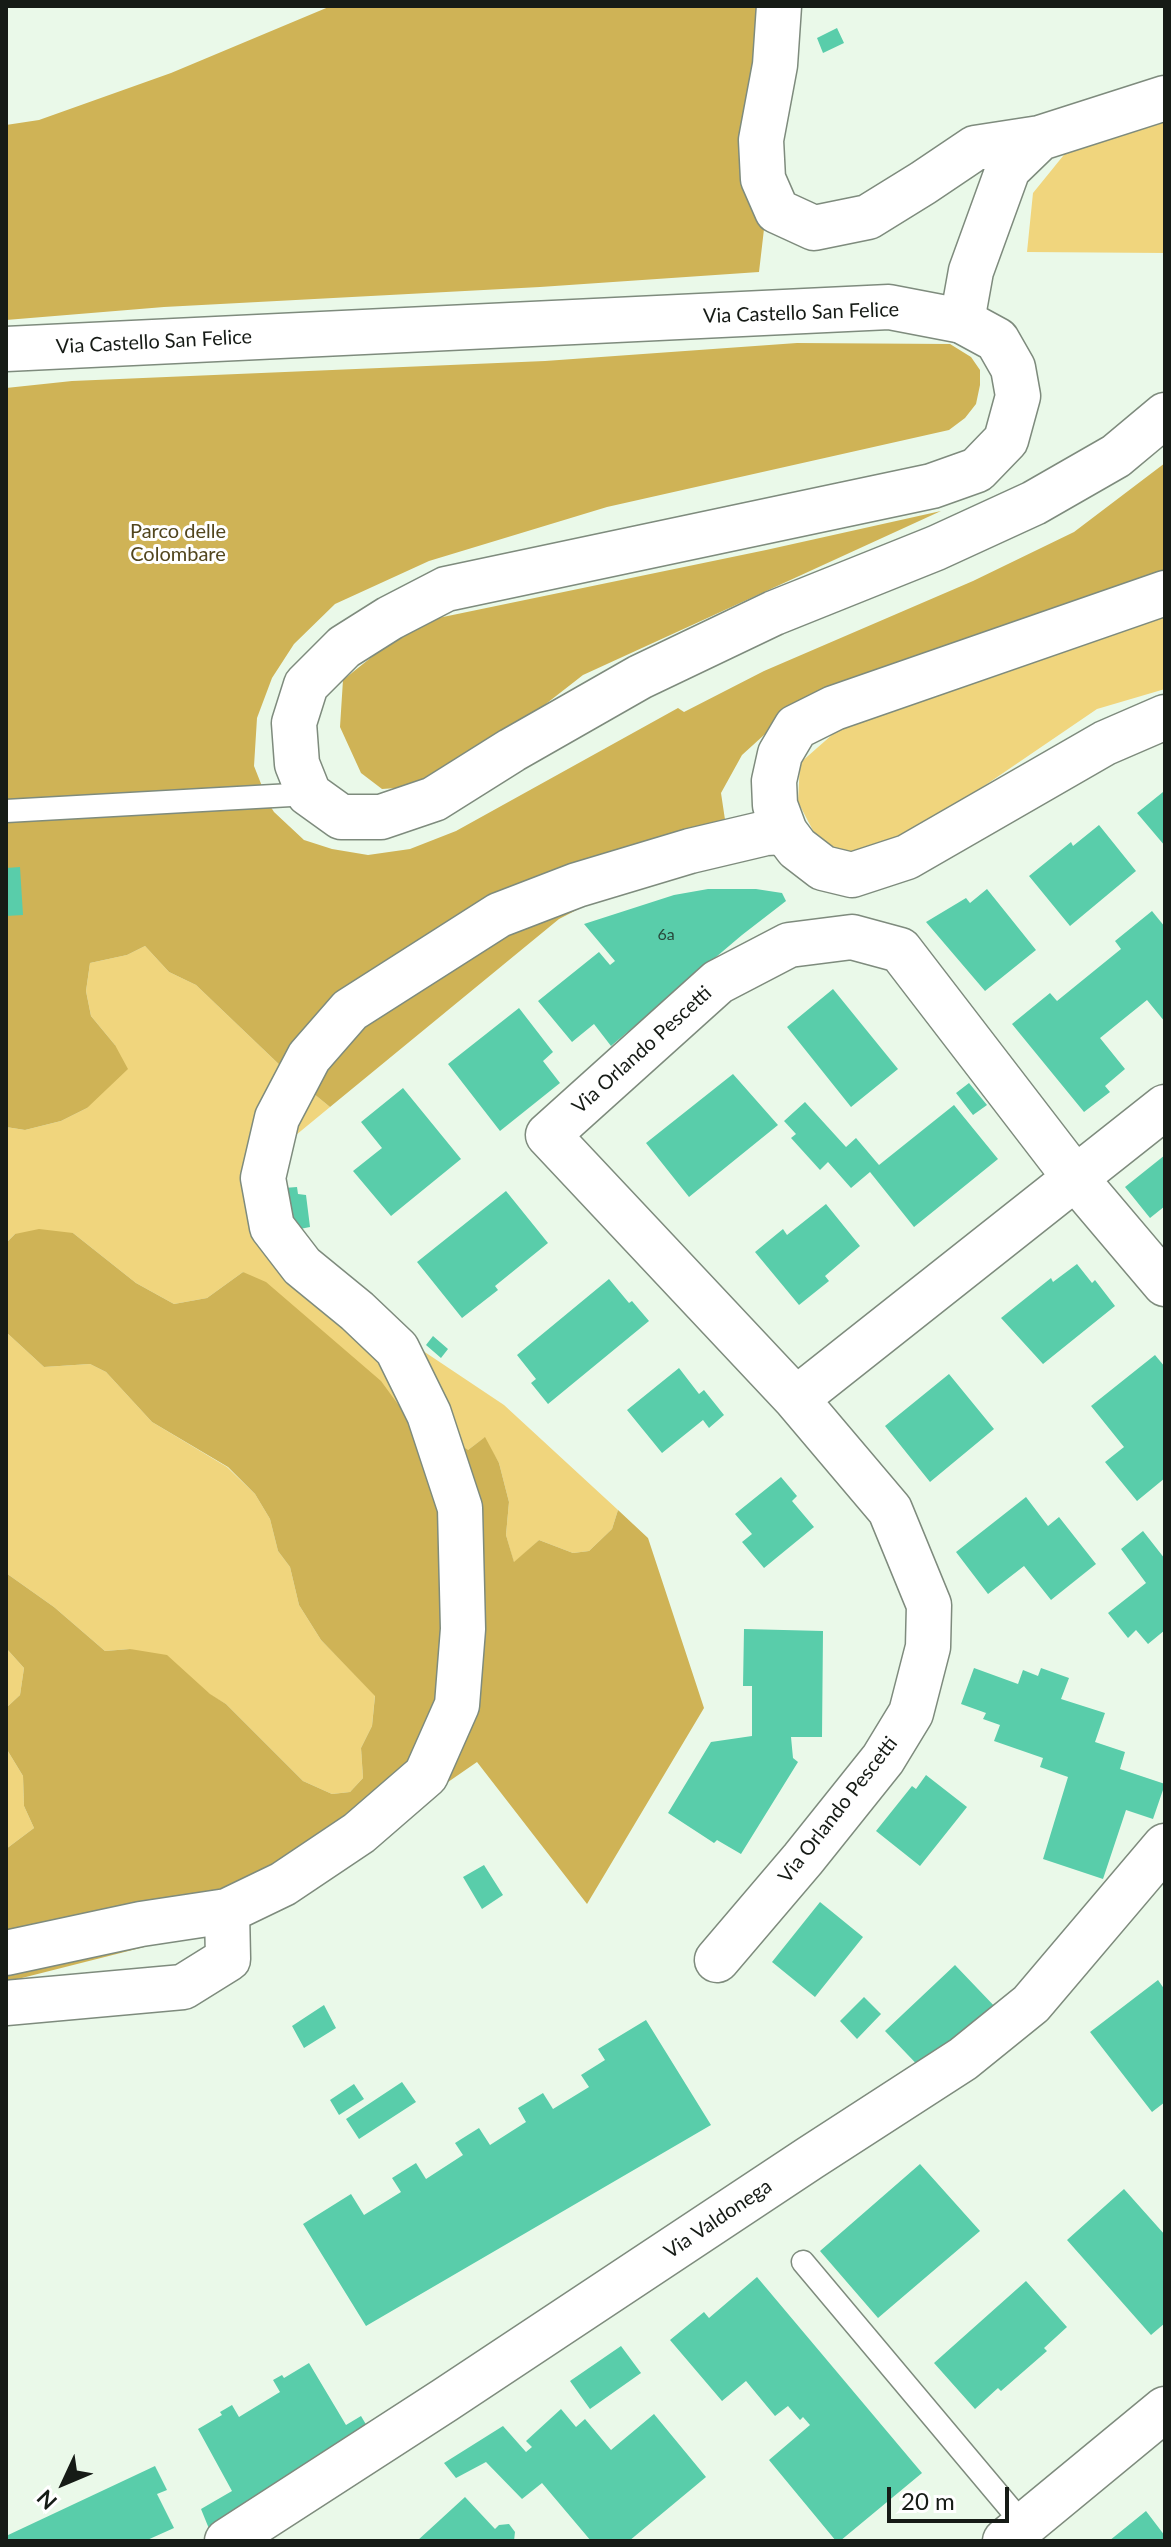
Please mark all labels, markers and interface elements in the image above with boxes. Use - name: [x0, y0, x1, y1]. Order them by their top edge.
- street label: Via Castello San Felice: [702, 298, 900, 328]
- street label: Via Castello San Felice: [55, 325, 253, 359]
- park label: Parco delle Colombare: [130, 520, 226, 567]
- house number: 6a: [657, 925, 675, 945]
- street label: Via Orlando Pescetti: [567, 981, 717, 1119]
- street label: Via Orlando Pescetti: [773, 1732, 903, 1888]
- street label: Via Valdonega: [660, 2174, 776, 2264]
- north arrow: [24, 2443, 104, 2523]
- scale bar: [891, 2471, 1013, 2521]
- text: N: [31, 2485, 62, 2516]
- text: 20 m: [901, 2486, 955, 2515]

